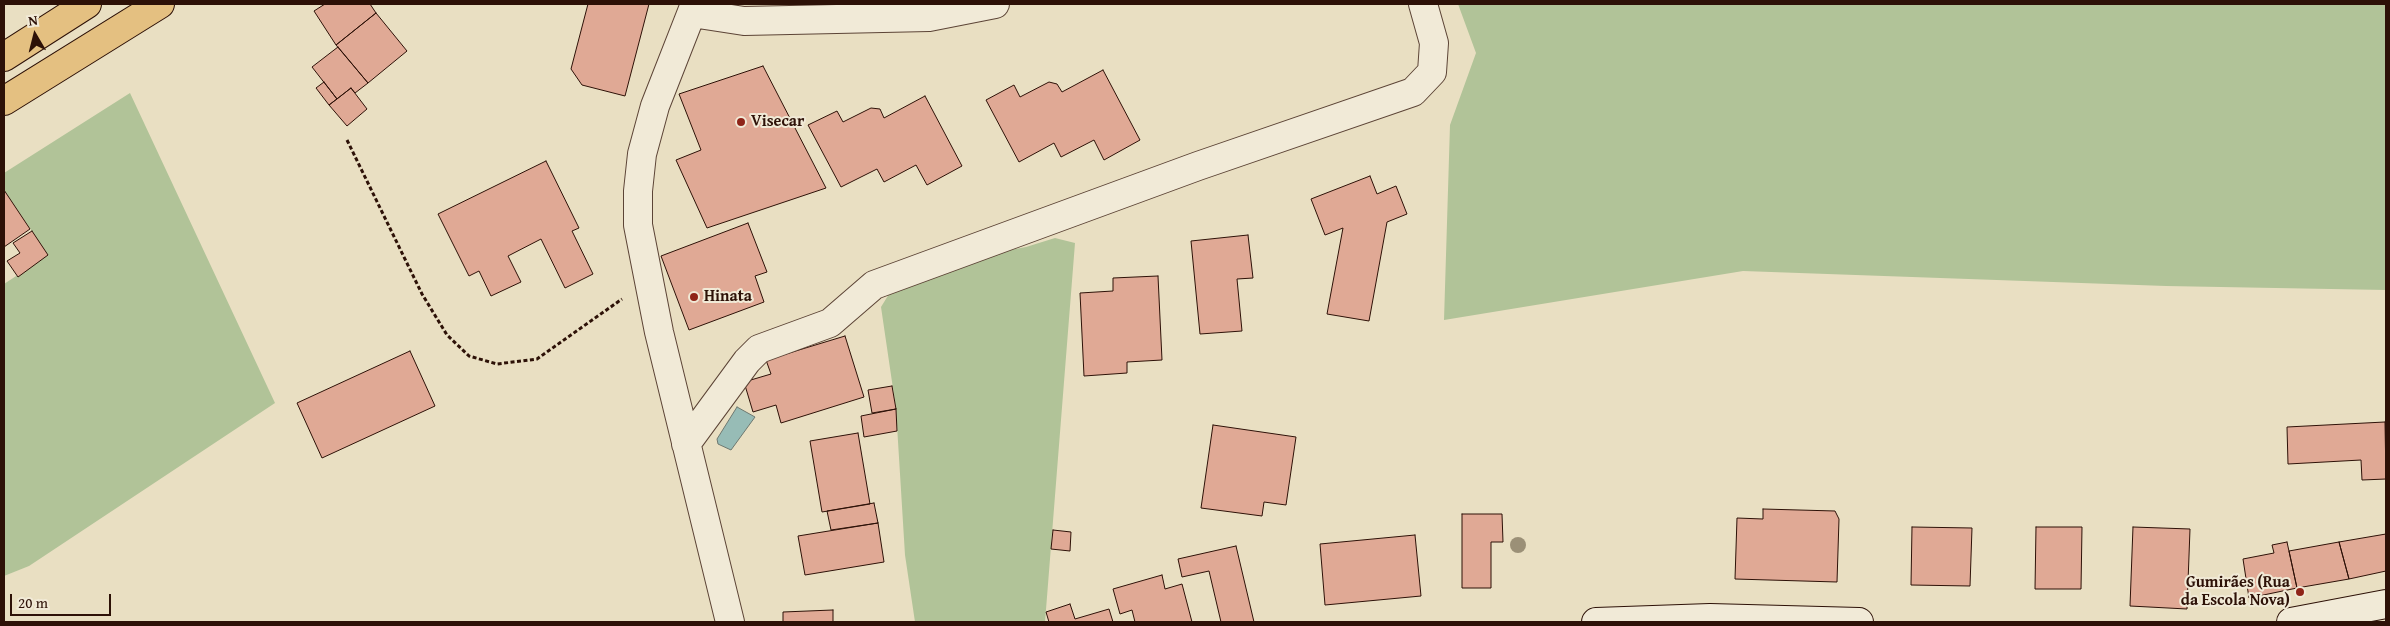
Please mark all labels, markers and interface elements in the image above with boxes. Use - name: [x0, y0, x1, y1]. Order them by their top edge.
- north arrow: [10, 10, 60, 60]
- text: N: [27, 10, 39, 31]
- place label: Visecar: [751, 112, 804, 132]
- marker: Visecar: [735, 116, 747, 128]
- place label: Hinata: [704, 287, 752, 307]
- marker: Hinata: [688, 291, 700, 303]
- place label: Gumirães (Rua da Escola Nova): [2181, 573, 2290, 611]
- scale bar: [12, 584, 114, 616]
- marker: Gumirães (Rua da Escola Nova): [2294, 586, 2306, 598]
- text: 20 m: [18, 592, 48, 613]

